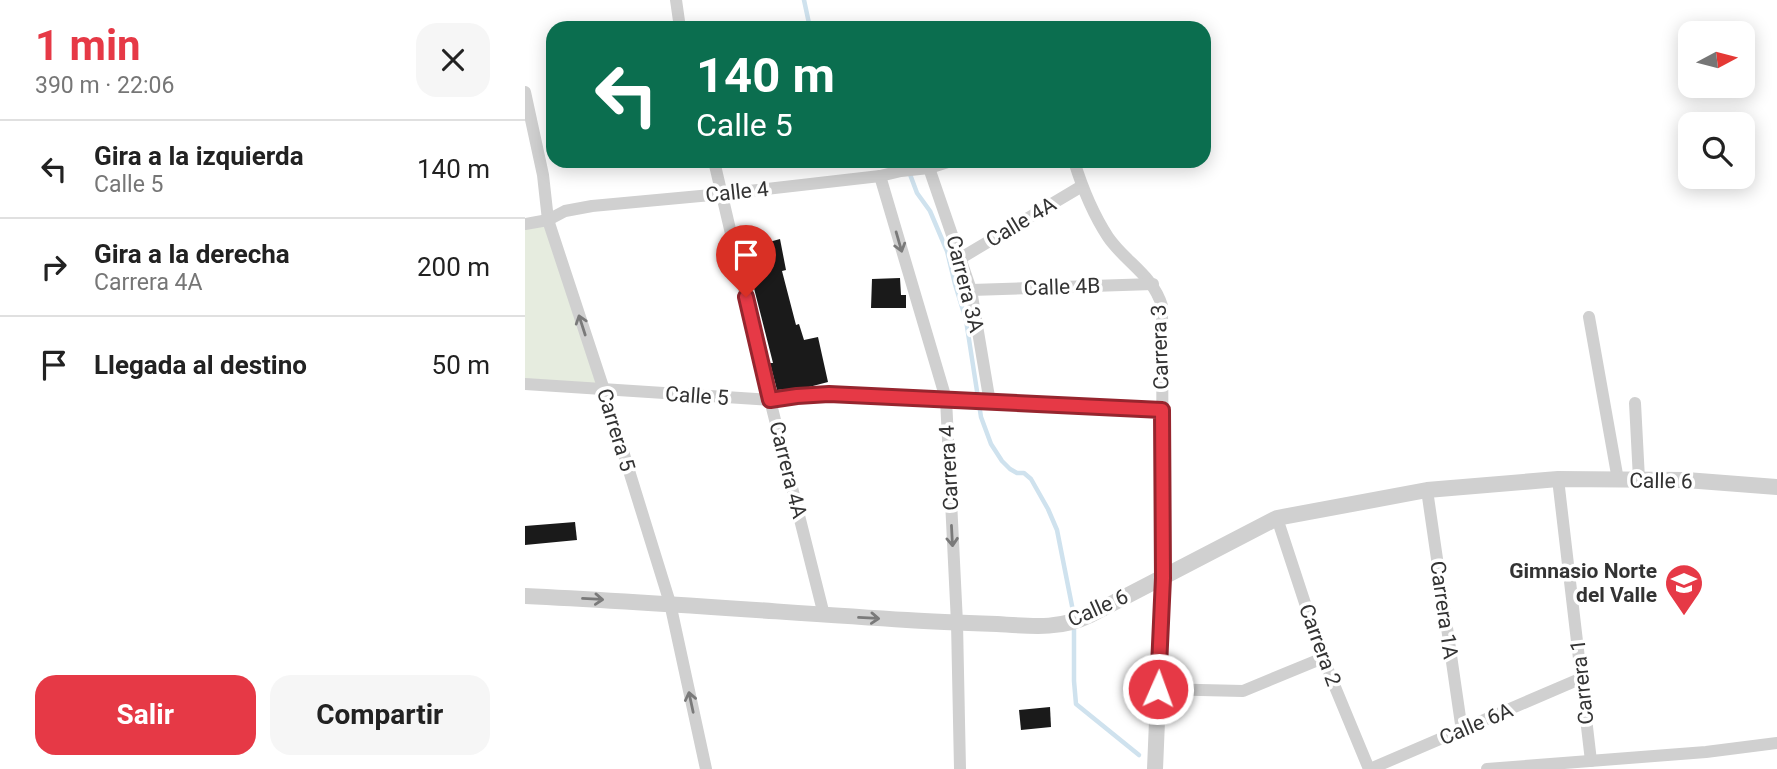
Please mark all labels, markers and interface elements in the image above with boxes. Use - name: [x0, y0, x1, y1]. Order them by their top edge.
- text: 1 min: [35, 21, 141, 70]
- north arrow: [1678, 21, 1755, 98]
- map controls: [1678, 21, 1755, 189]
- button: close: [416, 23, 490, 97]
- text: 140 m: [696, 47, 835, 104]
- icon: left: [581, 49, 672, 140]
- text: 390 m · 22:06: [35, 72, 174, 99]
- text: Calle 5: [696, 106, 793, 144]
- button: search: [1678, 112, 1755, 189]
- text: Gira a la izquierda: [94, 141, 304, 171]
- icon: left: [35, 150, 73, 188]
- text: 140 m: [417, 154, 490, 184]
- text: Calle 5: [94, 171, 164, 198]
- street label: Calle 4: [704, 177, 770, 207]
- street label: Calle 4A: [982, 192, 1061, 252]
- pin: [716, 225, 776, 297]
- one-way arrow: [893, 230, 906, 252]
- street label: Carrera 3A: [941, 233, 989, 335]
- icon: arrive: [727, 236, 765, 274]
- text: Gira a la derecha: [94, 239, 290, 269]
- icon: right: [35, 248, 73, 286]
- text: 200 m: [417, 252, 490, 282]
- text: Carrera 4A: [94, 269, 203, 296]
- street label: Calle 4B: [1023, 274, 1101, 300]
- street label: Carrera 3: [1147, 304, 1173, 390]
- one-way arrow: [575, 314, 588, 336]
- icon: arrive: [35, 346, 73, 384]
- text: Llegada al destino: [94, 350, 307, 380]
- text: 50 m: [432, 350, 490, 380]
- street label: Calle 5: [665, 382, 729, 410]
- street label: Carrera 5: [592, 386, 640, 474]
- street label: Carrera 4A: [764, 419, 812, 521]
- street label: Carrera 4: [935, 425, 963, 511]
- street label: Calle 6: [1629, 468, 1693, 494]
- one-way arrow: [946, 524, 959, 547]
- street label: Carrera 1A: [1425, 559, 1463, 661]
- place label: Gimnasio Norte del Valle: [1509, 559, 1657, 607]
- school or university icon: Gimnasio Norte del Valle: [1663, 562, 1705, 617]
- street label: Calle 6: [1064, 584, 1132, 632]
- one-way arrow: [581, 593, 604, 606]
- street label: Carrera 2: [1294, 601, 1346, 689]
- one-way arrow: [857, 611, 880, 624]
- street label: Carrera 1: [1566, 638, 1598, 726]
- position arrow: [1121, 652, 1195, 726]
- button: Salir: [35, 675, 256, 755]
- button: Compartir: [270, 675, 490, 755]
- one-way arrow: [684, 691, 698, 714]
- street label: Calle 6A: [1436, 698, 1516, 750]

